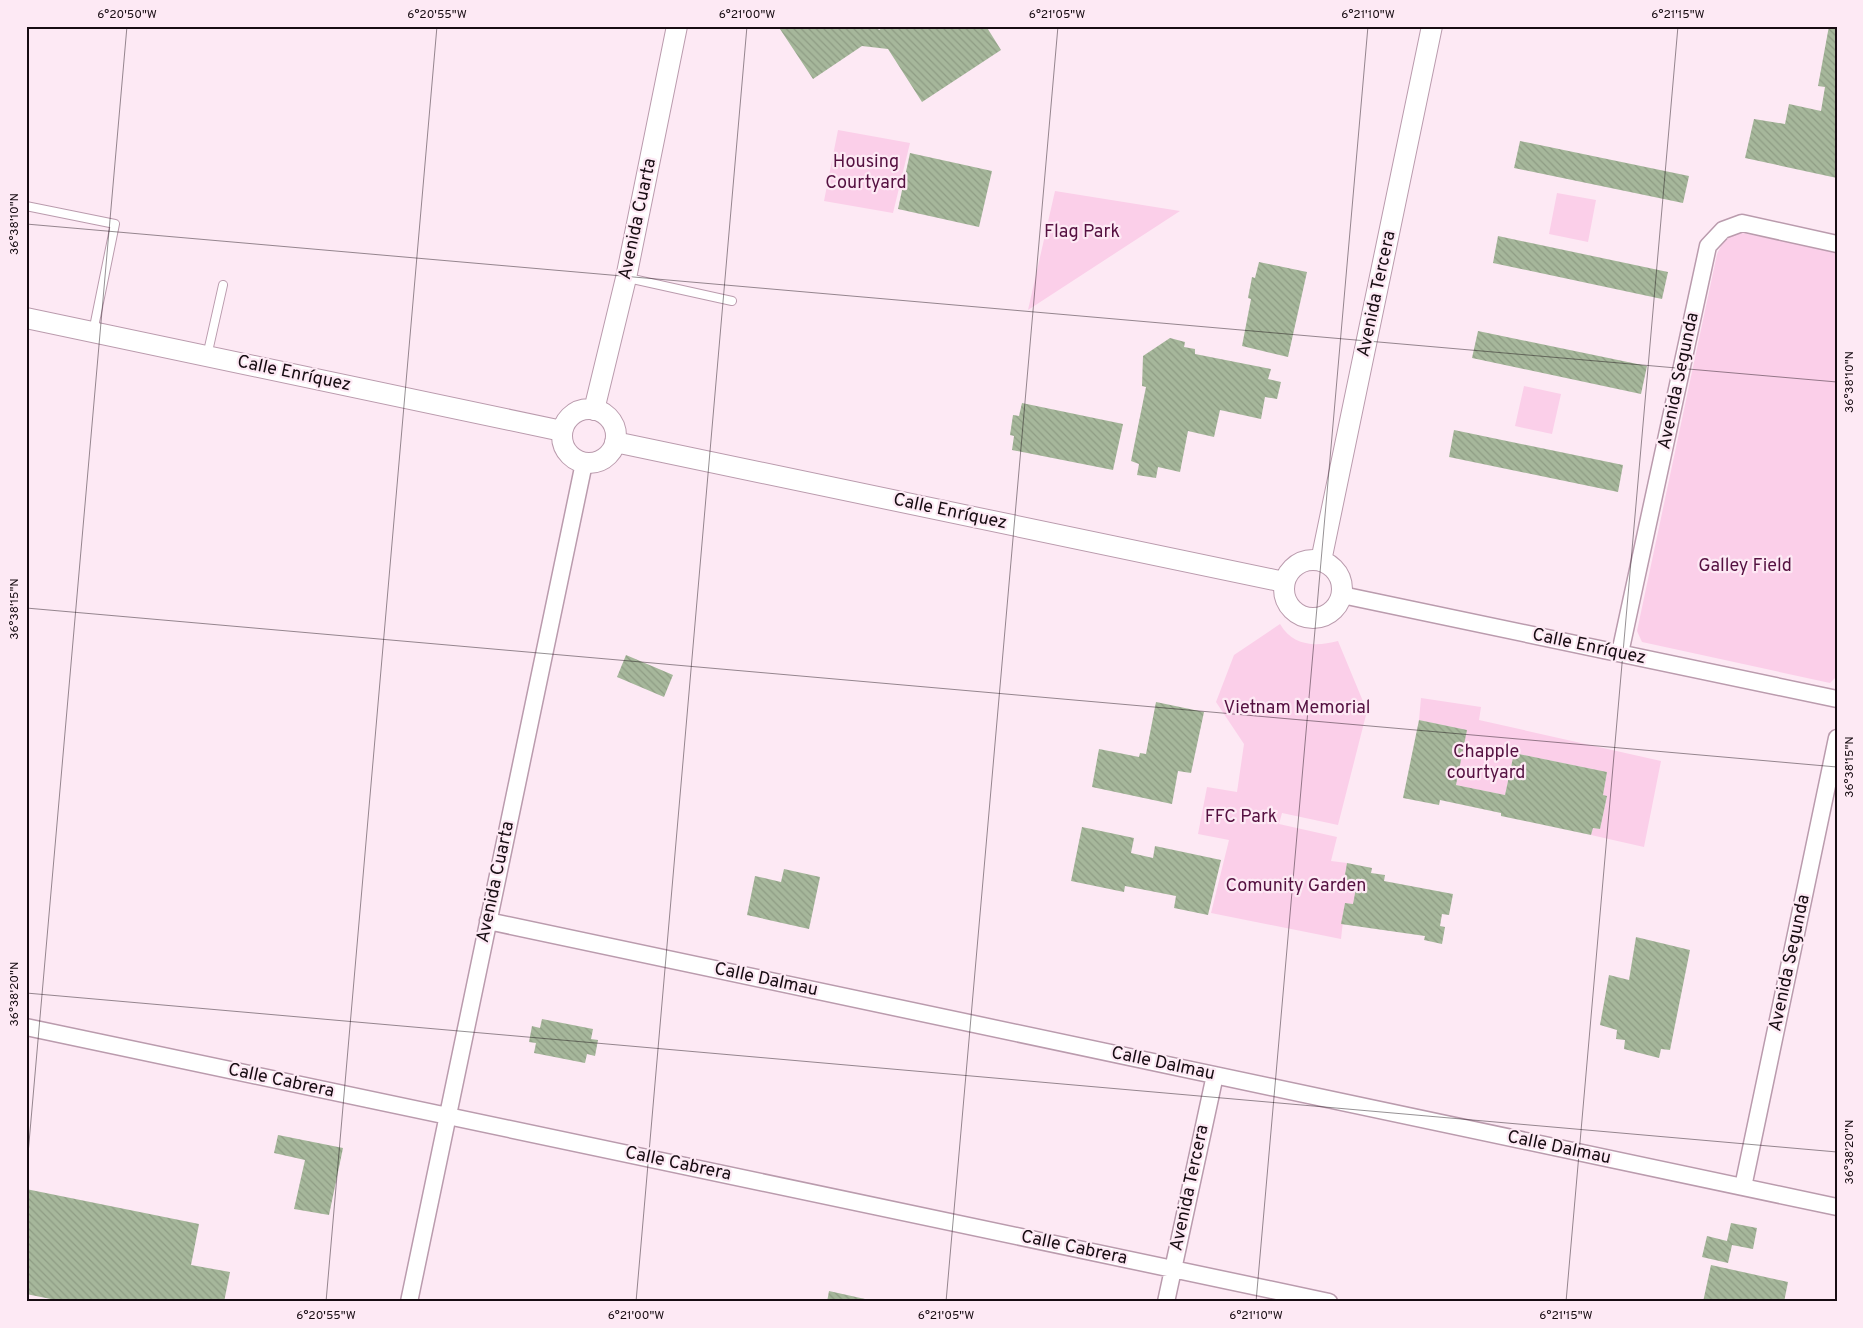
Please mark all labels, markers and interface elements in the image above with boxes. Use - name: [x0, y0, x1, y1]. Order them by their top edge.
- text: 6°20'50"W: [97, 7, 157, 23]
- text: 6°20'55"W: [407, 7, 467, 23]
- text: 6°21'00"W: [719, 7, 775, 23]
- text: 6°21'05"W: [1029, 7, 1085, 23]
- text: 6°21'10"W: [1341, 7, 1395, 23]
- text: 6°21'15"W: [1651, 7, 1705, 23]
- park label: Housing Courtyard: [825, 151, 907, 195]
- street label: Avenida Cuarta: [614, 156, 662, 282]
- text: 36°38'10"N: [7, 193, 23, 255]
- park label: Flag Park: [1044, 221, 1120, 244]
- street label: Avenida Tercera: [1352, 229, 1402, 359]
- street label: Avenida Segunda: [1653, 310, 1705, 452]
- street label: Calle Enríquez: [235, 351, 353, 397]
- text: 36°38'10"N: [1842, 351, 1858, 413]
- street label: Calle Enríquez: [891, 489, 1009, 535]
- park label: Galley Field: [1698, 555, 1792, 578]
- text: 36°38'15"N: [7, 578, 23, 640]
- street label: Calle Enríquez: [1530, 624, 1648, 670]
- park label: Vietnam Memorial: [1224, 697, 1370, 720]
- text: 36°38'15"N: [1842, 736, 1858, 798]
- park label: Chapple courtyard: [1447, 741, 1525, 785]
- park label: FFC Park: [1205, 806, 1277, 829]
- street label: Avenida Cuarta: [472, 819, 520, 945]
- park label: Comunity Garden: [1226, 875, 1366, 898]
- street label: Avenida Segunda: [1764, 892, 1816, 1034]
- street label: Calle Dalmau: [712, 958, 820, 1002]
- text: 36°38'20"N: [7, 962, 23, 1026]
- street label: Calle Dalmau: [1109, 1042, 1217, 1086]
- street label: Calle Cabrera: [226, 1059, 336, 1103]
- text: 36°38'20"N: [1842, 1120, 1858, 1184]
- street label: Avenida Tercera: [1165, 1123, 1215, 1253]
- street label: Calle Dalmau: [1505, 1126, 1613, 1170]
- street label: Calle Cabrera: [623, 1142, 733, 1186]
- street label: Calle Cabrera: [1019, 1226, 1129, 1270]
- text: 6°20'55"W: [296, 1308, 356, 1324]
- text: 6°21'00"W: [608, 1308, 664, 1324]
- text: 6°21'05"W: [918, 1308, 974, 1324]
- text: 6°21'10"W: [1229, 1308, 1283, 1324]
- text: 6°21'15"W: [1539, 1308, 1593, 1324]

